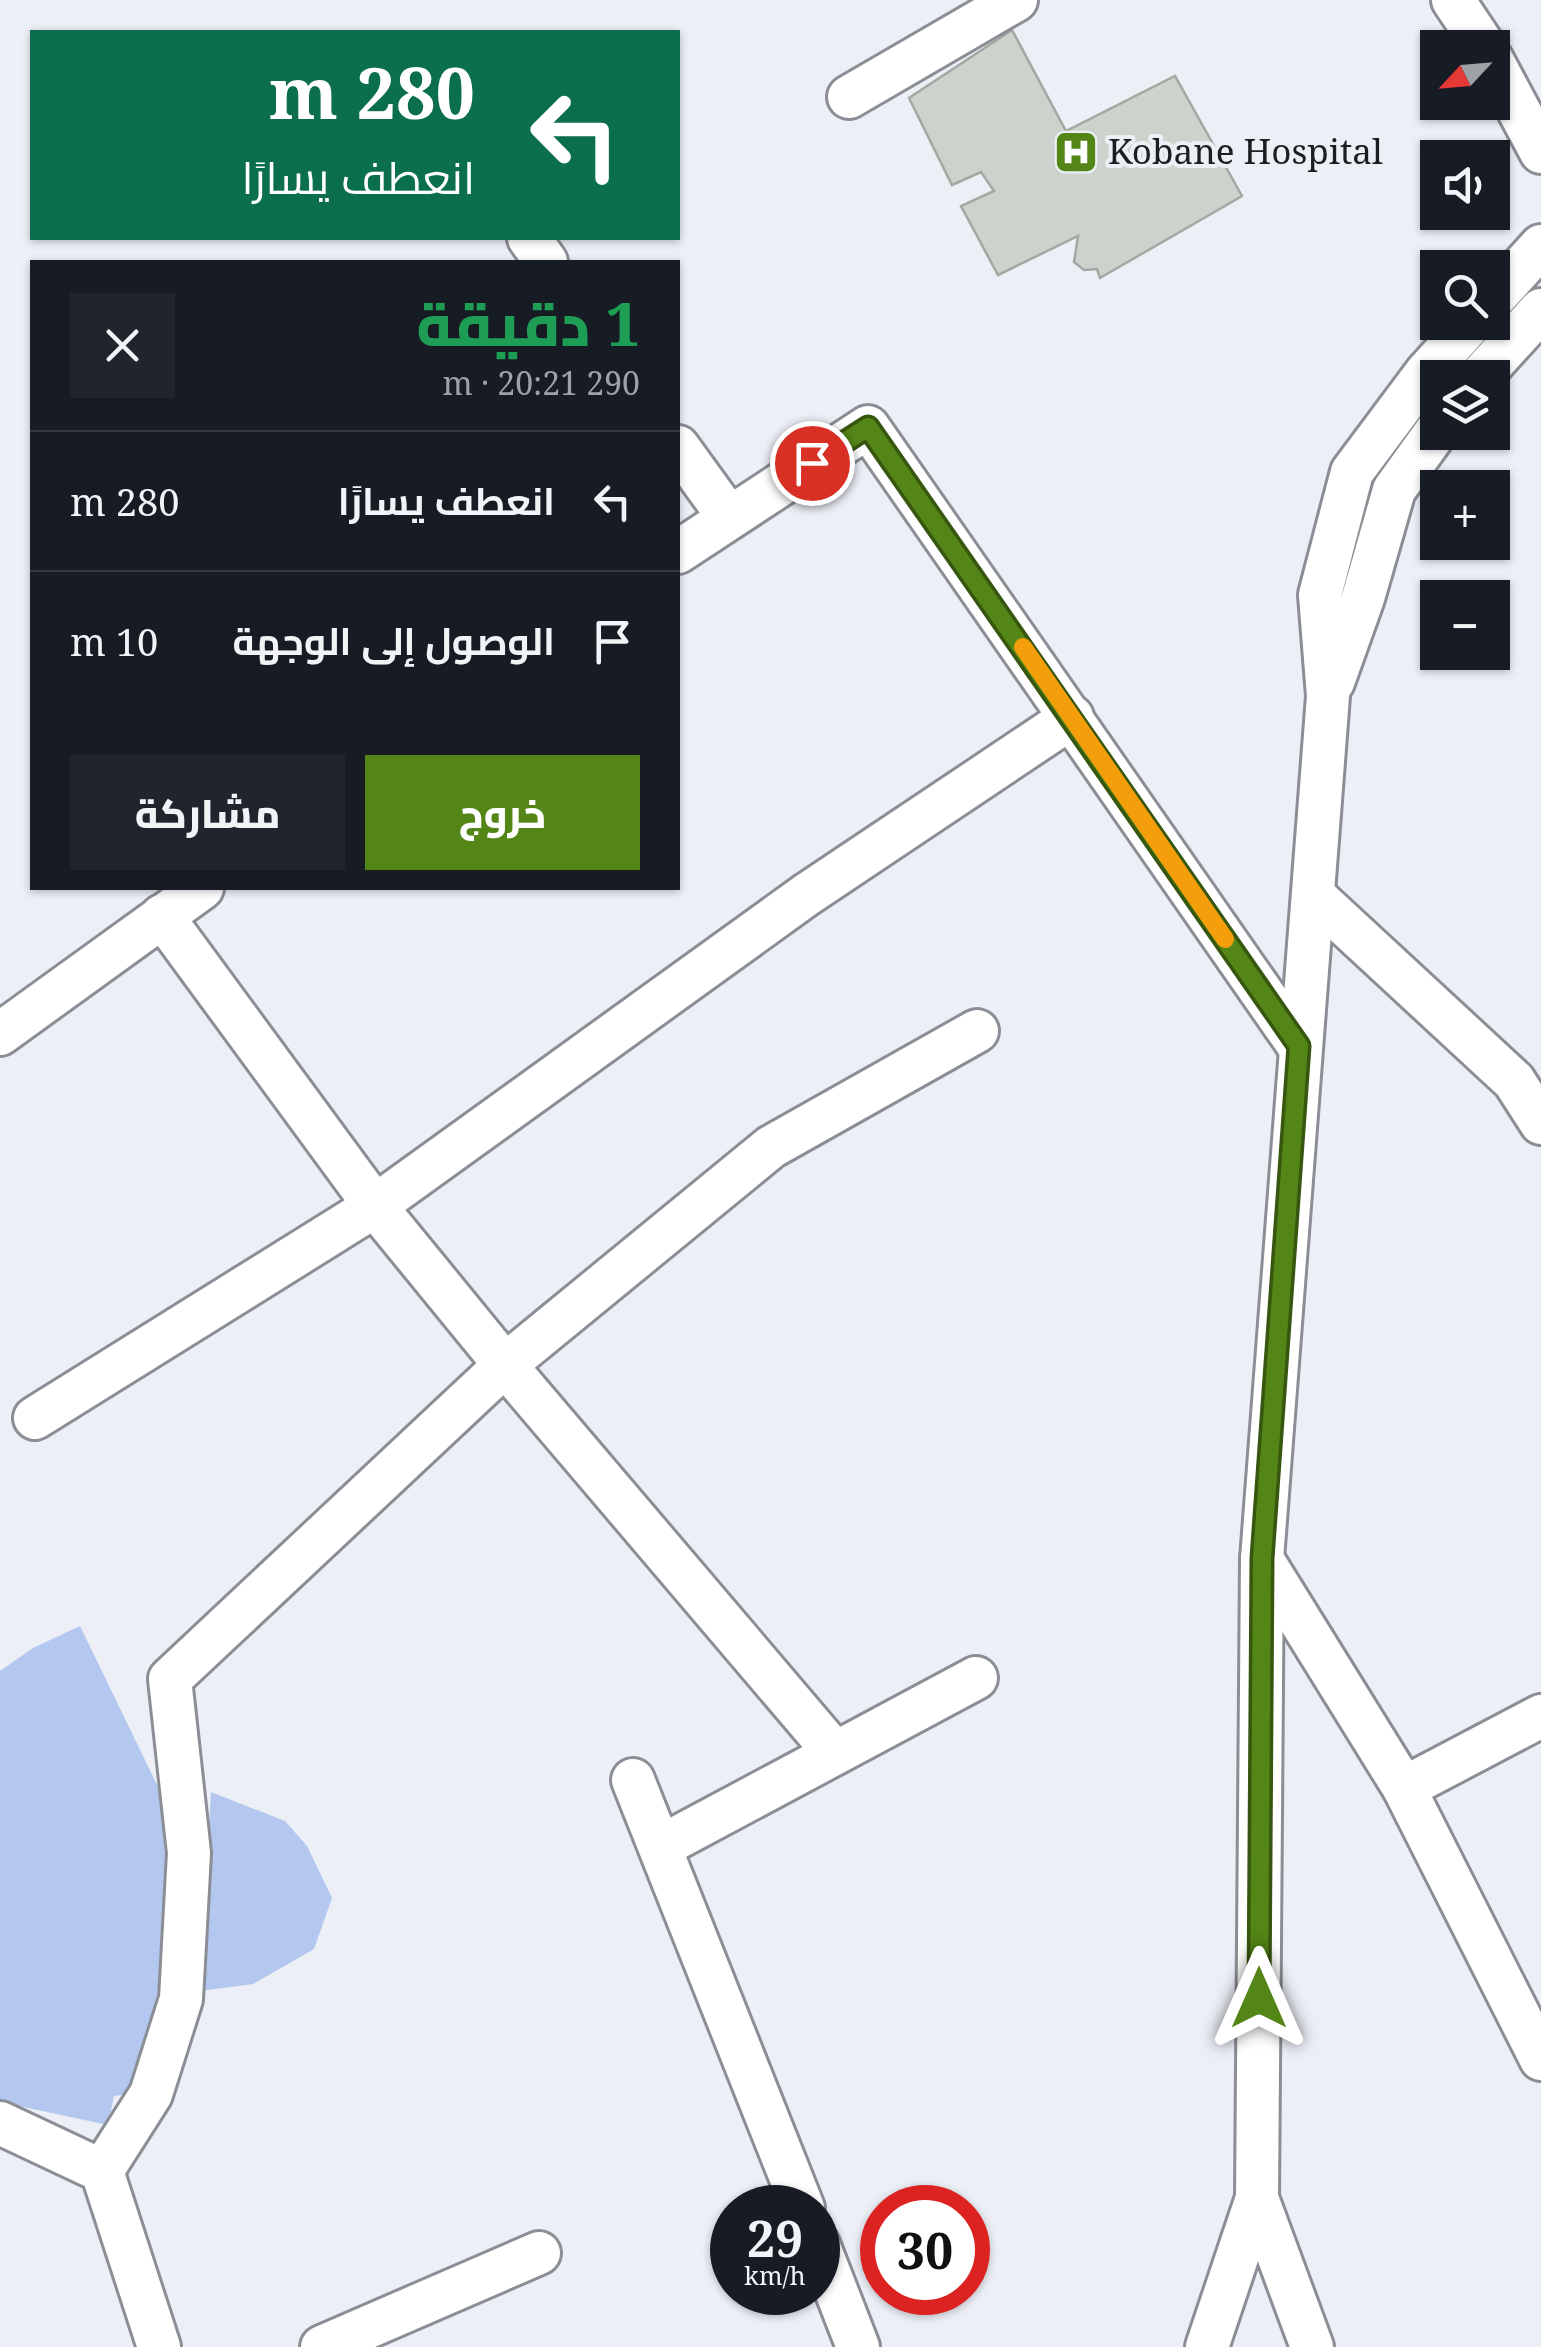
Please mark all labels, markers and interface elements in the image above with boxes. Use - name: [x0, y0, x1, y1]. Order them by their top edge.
- north arrow: [1420, 30, 1510, 120]
- map controls: [1420, 30, 1510, 670]
- text: 280 m: [269, 44, 475, 140]
- icon: left: [510, 70, 640, 200]
- place label: Kobane Hospital: [1108, 127, 1383, 174]
- hospital icon: Kobane Hospital: [1053, 129, 1099, 175]
- button: sound: [1420, 140, 1510, 230]
- text: انعطف يسارًا: [241, 146, 475, 207]
- button: search: [1420, 250, 1510, 340]
- text: 1 دقيقة: [416, 282, 640, 364]
- button: close: [70, 293, 175, 398]
- button: layers: [1420, 360, 1510, 450]
- text: 290 m · 20:21: [442, 361, 640, 404]
- pin: [770, 421, 855, 506]
- icon: arrive: [785, 436, 840, 491]
- button: +: [1420, 470, 1510, 560]
- text: انعطف يسارًا: [338, 474, 555, 526]
- icon: left: [585, 474, 640, 529]
- text: 280 m: [70, 475, 180, 527]
- button: −: [1420, 580, 1510, 670]
- text: الوصول إلى الوجهة: [232, 614, 555, 666]
- icon: arrive: [585, 614, 640, 669]
- text: 10 m: [70, 615, 158, 667]
- button: مشاركة: [70, 755, 345, 870]
- button: خروج: [365, 755, 640, 870]
- position arrow: [1207, 1946, 1311, 2050]
- speed limit sign: 30: [860, 2185, 990, 2315]
- text: 29: [747, 2204, 803, 2272]
- text: km/h: [744, 2258, 806, 2292]

